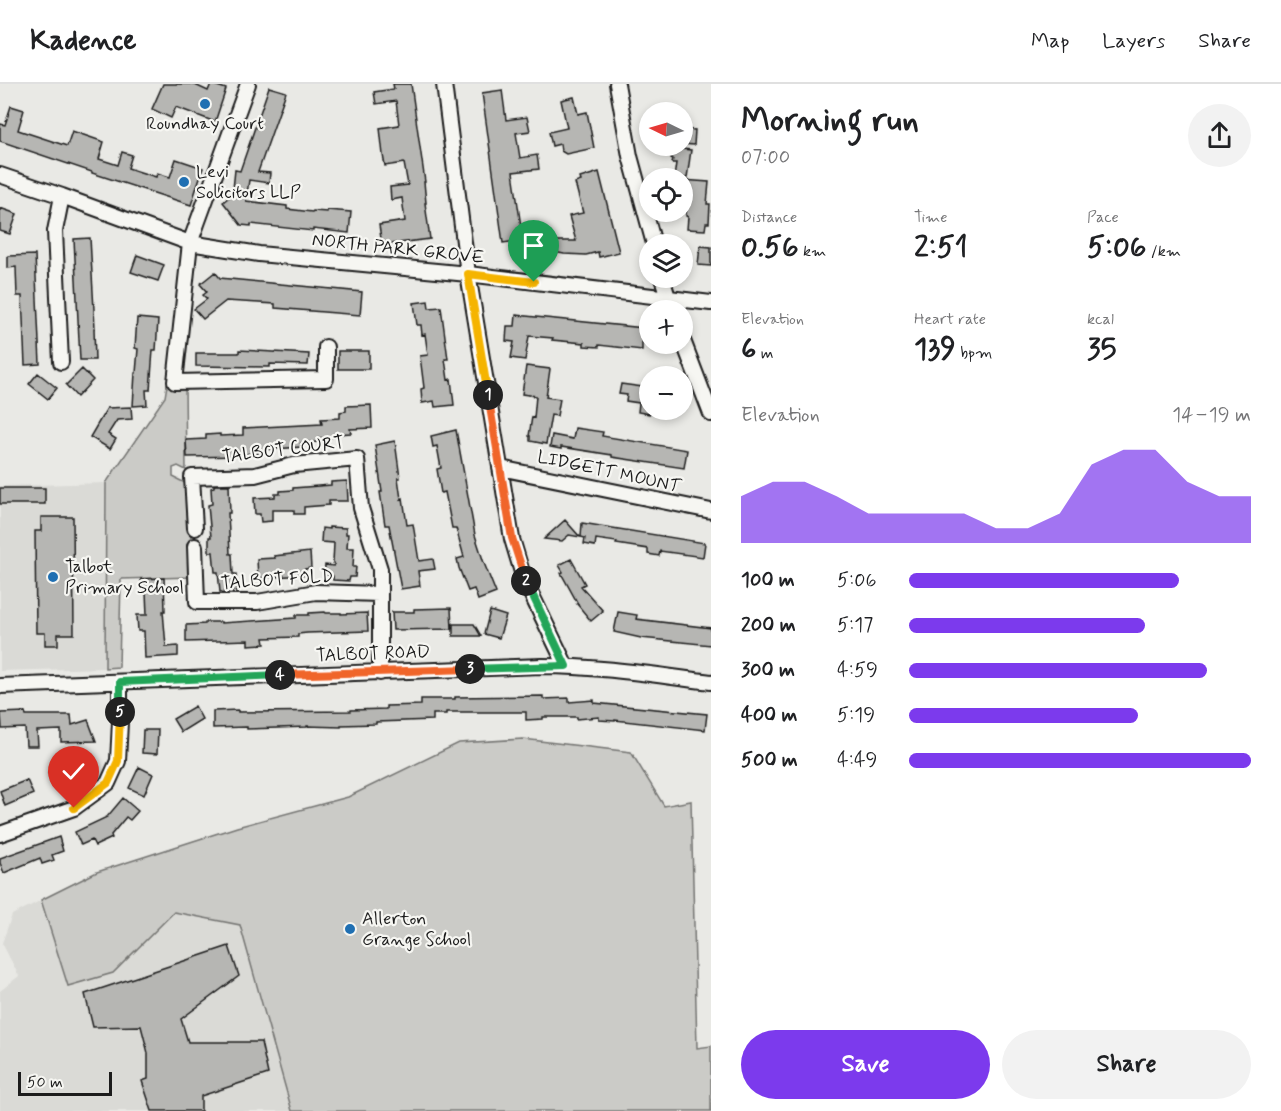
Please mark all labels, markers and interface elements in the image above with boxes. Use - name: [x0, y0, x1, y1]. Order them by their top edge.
- text: Kadence: [30, 23, 137, 60]
- text: Map: [1031, 27, 1069, 55]
- text: Layers: [1102, 27, 1165, 55]
- text: Share: [1198, 27, 1251, 55]
- marker: Roundhay Court: [198, 97, 212, 111]
- text: Morning run: [741, 99, 919, 143]
- north arrow: [639, 102, 693, 156]
- map controls: [639, 102, 693, 420]
- button: share: [1188, 104, 1251, 167]
- place label: Roundhay Court: [146, 112, 264, 136]
- text: 07:00: [741, 144, 790, 171]
- place label: Levi Solicitors LLP: [196, 160, 301, 205]
- button: locate: [639, 168, 693, 222]
- marker: Levi Solicitors LLP: [177, 175, 191, 189]
- text: Distance: [741, 207, 797, 228]
- text: Time: [914, 207, 948, 228]
- text: Pace: [1087, 207, 1119, 228]
- pin: [508, 220, 559, 282]
- street label: NORTH PARK GROVE: [311, 228, 485, 270]
- text: 0.56: [741, 228, 799, 267]
- text: 2:51: [914, 228, 968, 267]
- text: 5:06: [1087, 228, 1146, 267]
- icon: arrive: [517, 229, 550, 262]
- button: layers: [639, 234, 693, 288]
- text: km: [799, 241, 826, 262]
- text: /km: [1146, 241, 1181, 262]
- button: +: [639, 300, 693, 354]
- text: Elevation: [741, 309, 804, 330]
- text: Heart rate: [914, 309, 986, 330]
- text: kcal: [1087, 309, 1114, 330]
- text: 6: [741, 330, 756, 369]
- text: 139: [914, 330, 956, 369]
- text: 35: [1087, 330, 1117, 369]
- text: m: [756, 343, 773, 364]
- text: bpm: [956, 343, 992, 364]
- button: −: [639, 366, 693, 420]
- pin: 1: [473, 380, 503, 410]
- text: 1: [484, 384, 492, 405]
- text: Elevation: [741, 402, 820, 429]
- text: 14–19 m: [1172, 402, 1251, 429]
- street label: TALBOT COURT: [221, 431, 345, 469]
- street label: LIDGETT MOUNT: [535, 445, 684, 499]
- place label: Talbot Primary School: [65, 555, 184, 600]
- street label: TALBOT FOLD: [220, 564, 334, 596]
- pin: 2: [511, 566, 541, 596]
- text: 100 m: [741, 567, 795, 594]
- text: 5:06: [837, 567, 877, 594]
- marker: Talbot Primary School: [46, 570, 60, 584]
- text: 2: [522, 570, 530, 591]
- text: 200 m: [741, 612, 796, 639]
- text: 5:17: [837, 612, 873, 639]
- street label: TALBOT ROAD: [315, 640, 431, 668]
- pin: 3: [455, 654, 485, 684]
- text: 300 m: [741, 657, 795, 684]
- text: 4:59: [837, 657, 878, 684]
- text: 3: [466, 658, 474, 679]
- pin: 4: [265, 660, 295, 690]
- text: 4: [275, 664, 285, 685]
- pin: 5: [105, 697, 135, 727]
- text: 5: [115, 701, 125, 722]
- text: 400 m: [741, 702, 797, 729]
- text: 5:19: [837, 702, 875, 729]
- pin: [48, 746, 99, 808]
- text: 500 m: [741, 747, 798, 774]
- text: 4:49: [837, 747, 878, 774]
- icon: check: [57, 755, 90, 788]
- place label: Allerton Grange School: [362, 907, 471, 952]
- marker: Allerton Grange School: [343, 922, 357, 936]
- button: Save: [741, 1030, 990, 1099]
- button: Share: [1002, 1030, 1251, 1099]
- scale bar: [18, 1069, 112, 1096]
- text: 50 m: [27, 1072, 63, 1093]

